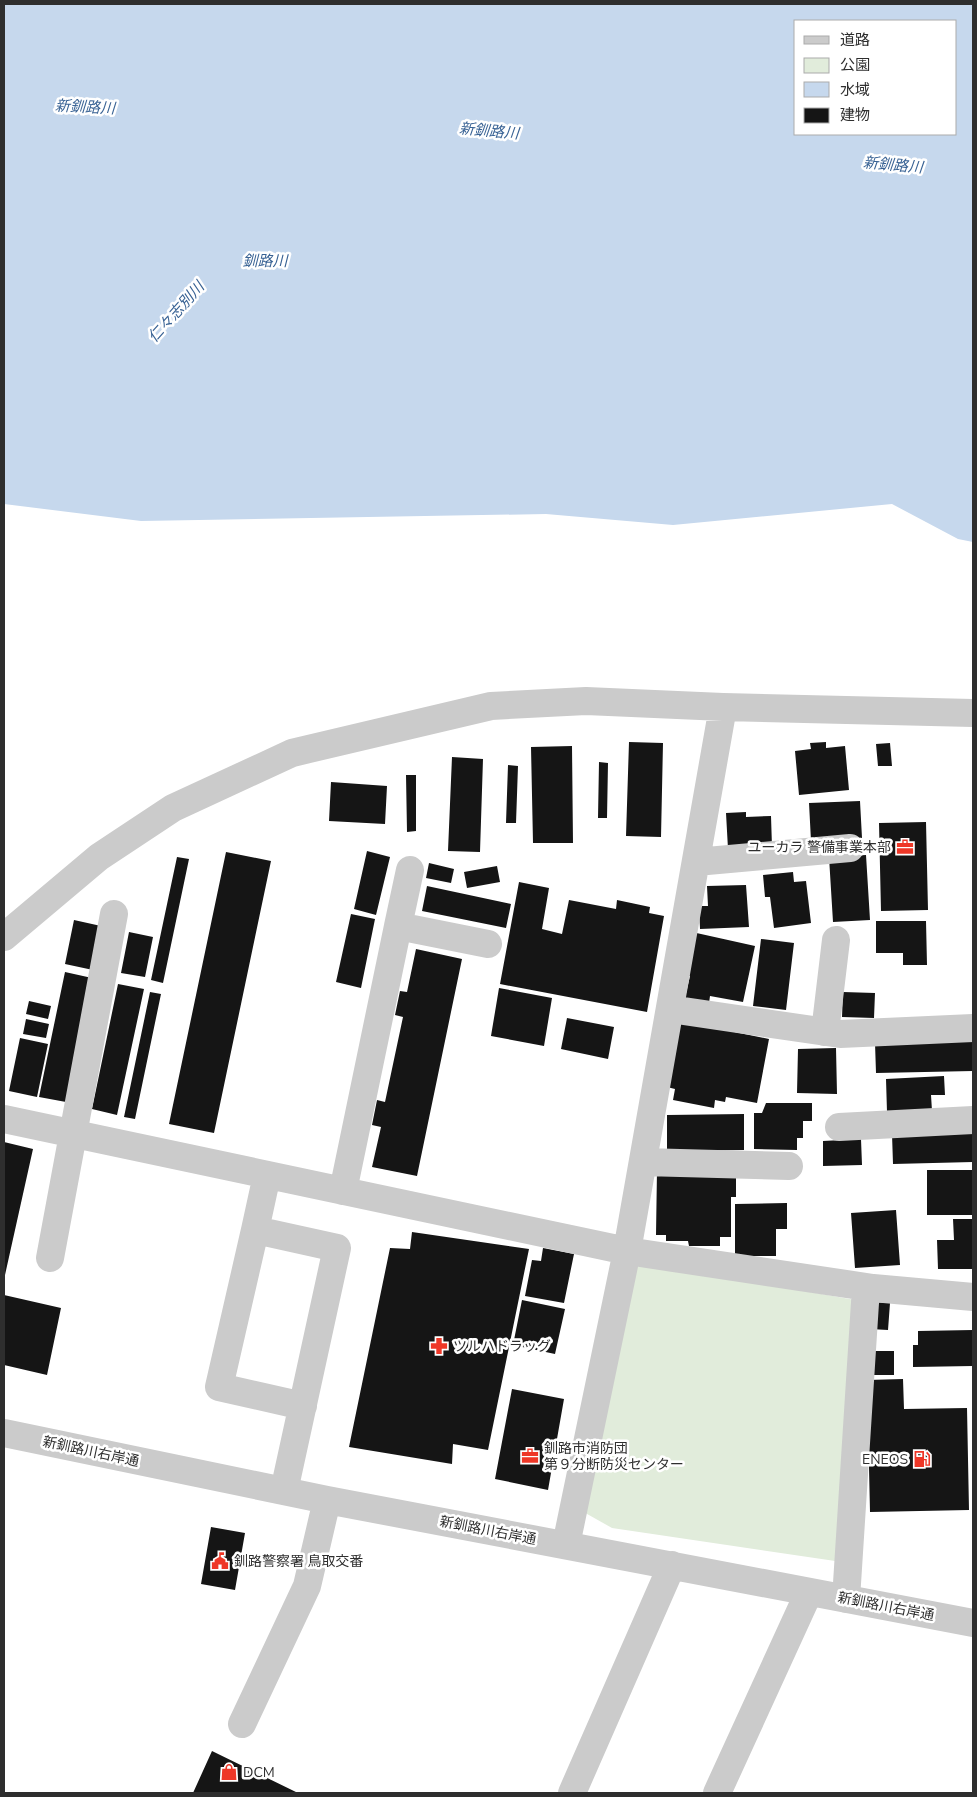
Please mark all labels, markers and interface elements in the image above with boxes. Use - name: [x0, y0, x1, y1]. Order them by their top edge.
- legend: [794, 20, 957, 135]
- text: 道路: [840, 30, 870, 50]
- text: 公園: [840, 55, 870, 75]
- text: 水域: [840, 80, 870, 100]
- water label: 新釧路川: [55, 95, 117, 119]
- text: 建物: [840, 105, 870, 125]
- water label: 新釧路川: [458, 118, 522, 144]
- water label: 新釧路川: [862, 152, 926, 178]
- water label: 釧路川: [242, 251, 289, 271]
- water label: 仁々志別川: [143, 276, 210, 347]
- office icon: ユーカラ 警備事業本部: [895, 837, 915, 857]
- place label: ユーカラ 警備事業本部: [747, 838, 891, 857]
- pharmacy icon: ツルハドラッグ: [429, 1336, 449, 1356]
- place label: ツルハドラッグ: [453, 1337, 551, 1356]
- street label: 新釧路川右岸通: [41, 1432, 141, 1471]
- place label: 釧路市消防団 第９分断防災センター: [544, 1439, 684, 1474]
- office icon: 釧路市消防団 第９分断防災センター: [520, 1446, 540, 1466]
- fuel station icon: ENEOS: [912, 1449, 932, 1469]
- place label: ENEOS: [862, 1450, 908, 1469]
- street label: 新釧路川右岸通: [438, 1512, 538, 1549]
- public building icon: 釧路警察署 鳥取交番: [210, 1551, 230, 1571]
- place label: 釧路警察署 鳥取交番: [234, 1552, 364, 1571]
- street label: 新釧路川右岸通: [836, 1588, 936, 1625]
- shop icon: DCM: [219, 1762, 239, 1782]
- place label: DCM: [243, 1763, 275, 1782]

